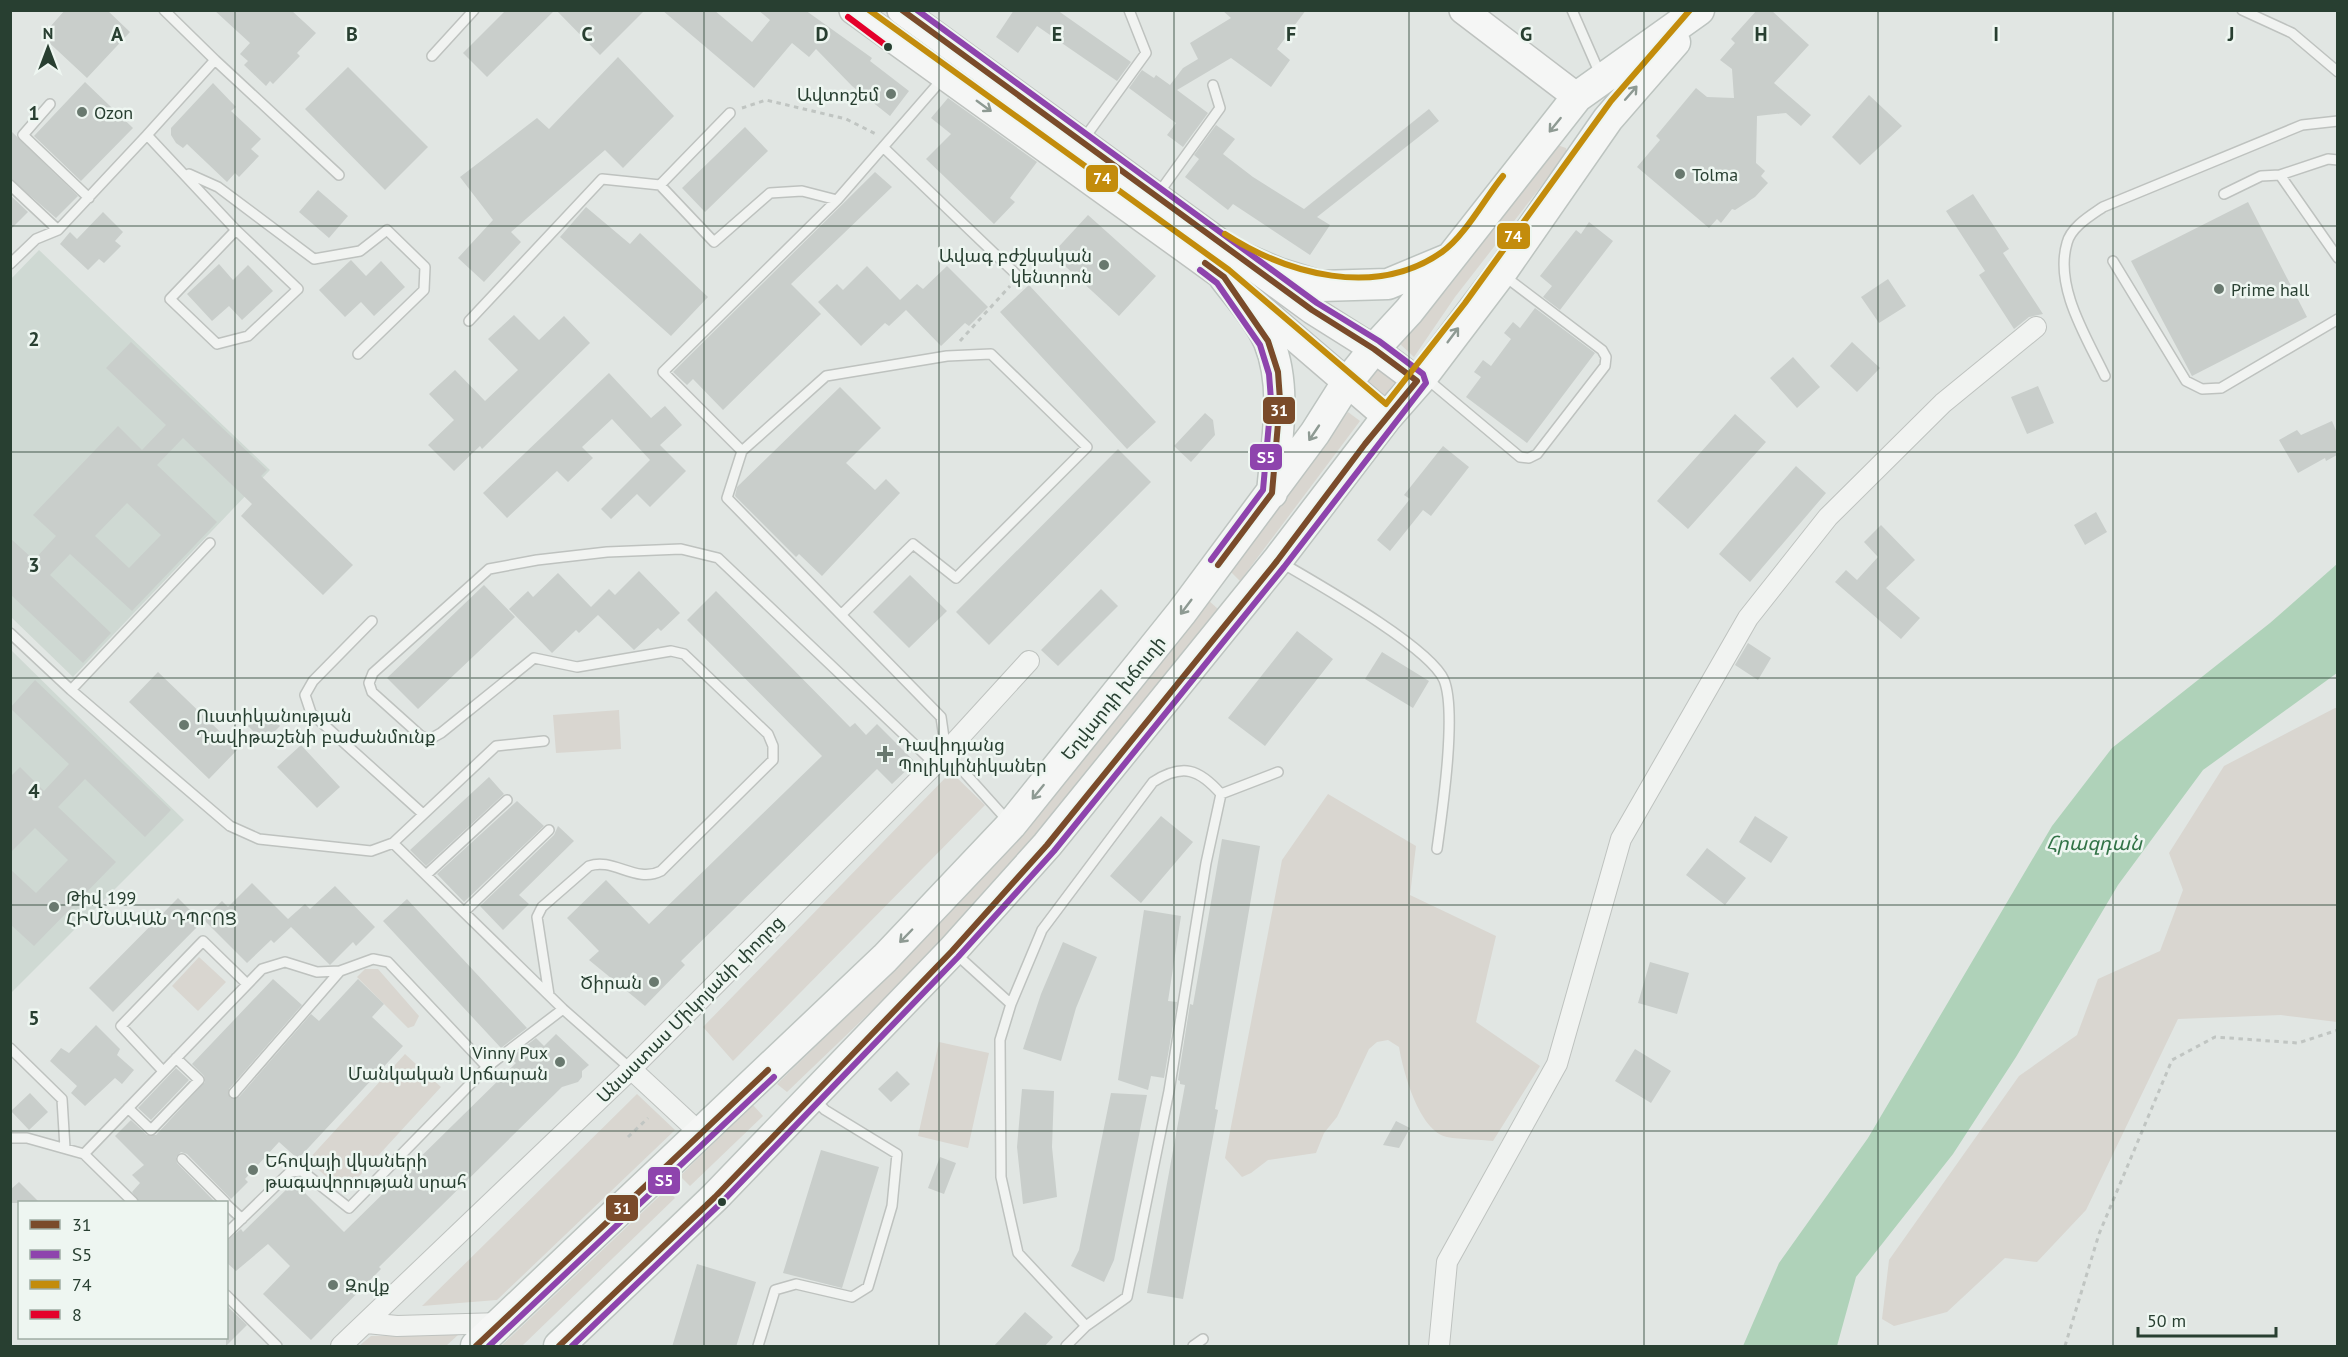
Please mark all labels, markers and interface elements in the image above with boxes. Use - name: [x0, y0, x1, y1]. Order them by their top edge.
- north arrow: [18, 18, 78, 78]
- text: A: [111, 21, 124, 47]
- text: B: [346, 21, 358, 47]
- text: C: [581, 21, 593, 47]
- text: D: [816, 21, 829, 47]
- text: E: [1052, 21, 1062, 47]
- text: F: [1286, 21, 1296, 47]
- text: G: [1520, 21, 1532, 47]
- text: H: [1754, 21, 1768, 47]
- text: I: [1993, 21, 1999, 47]
- text: J: [2227, 21, 2234, 47]
- text: N: [43, 23, 53, 43]
- unlabelled marker: [882, 41, 894, 53]
- place label: Ավտոշեմ: [797, 83, 879, 106]
- one-way arrow: [1624, 86, 1638, 101]
- marker: Ավտոշեմ: [884, 87, 898, 101]
- text: 1: [28, 100, 40, 126]
- one-way arrow: [975, 100, 991, 112]
- place label: Ozon: [94, 101, 133, 124]
- marker: Ozon: [75, 105, 89, 119]
- one-way arrow: [1549, 117, 1562, 133]
- place label: Tolma: [1692, 163, 1738, 186]
- line badge: 74: [1085, 164, 1119, 193]
- marker: Tolma: [1673, 167, 1687, 181]
- text: 74: [1093, 168, 1111, 188]
- line badge: 74: [1496, 222, 1531, 250]
- text: 74: [1504, 226, 1522, 246]
- place label: Ավագ բժշկական կենտրոն: [939, 244, 1092, 288]
- marker: Ավագ բժշկական կենտրոն: [1097, 258, 1111, 272]
- place label: Prime hall: [2231, 278, 2310, 301]
- marker: Prime hall: [2212, 282, 2226, 296]
- text: 2: [28, 326, 40, 352]
- one-way arrow: [1447, 328, 1460, 344]
- line badge: 31: [1262, 396, 1296, 425]
- text: 31: [1270, 400, 1288, 420]
- one-way arrow: [1308, 425, 1321, 442]
- line badge: Տ5: [1249, 443, 1283, 471]
- text: Տ5: [1257, 447, 1275, 467]
- text: 3: [28, 552, 40, 578]
- one-way arrow: [1180, 599, 1193, 615]
- street label: Եղվարդի խճուղի: [1056, 631, 1170, 765]
- place label: Ուստիկանության Դավիթաշենի բաժանմունք: [196, 704, 436, 748]
- marker: Ուստիկանության Դավիթաշենի բաժանմունք: [177, 718, 191, 732]
- place label: Դավիդյանց Պոլիկլինիկաներ: [898, 733, 1047, 777]
- marker: Դավիդյանց Պոլիկլինիկաներ: [876, 745, 894, 763]
- text: 4: [28, 778, 40, 804]
- one-way arrow: [1031, 784, 1044, 800]
- water label: Հրազդան: [2046, 830, 2143, 856]
- place label: Թիվ 199 ՀԻՄՆԱԿԱՆ ԴՊՐՈՑ: [66, 886, 237, 930]
- marker: Թիվ 199 ՀԻՄՆԱԿԱՆ ԴՊՐՈՑ: [47, 900, 61, 914]
- street label: Անաստաս Միկոյանի փողոց: [591, 910, 789, 1108]
- one-way arrow: [899, 928, 913, 943]
- place label: Ծիրան: [580, 971, 642, 994]
- marker: Ծիրան: [647, 975, 661, 989]
- text: 5: [28, 1005, 40, 1031]
- place label: Vinny Pux Մանկական Սրճարան: [348, 1041, 548, 1085]
- marker: Vinny Pux Մանկական Սրճարան: [553, 1055, 567, 1069]
- place label: Եհովայի վկաների թագավորության սրահ: [265, 1149, 467, 1193]
- marker: Եհովայի վկաների թագավորության սրահ: [246, 1163, 260, 1177]
- line badge: Տ5: [647, 1166, 681, 1195]
- text: Տ5: [655, 1170, 673, 1190]
- line badge: 31: [605, 1194, 639, 1222]
- unlabelled marker: [716, 1196, 728, 1208]
- text: 31: [613, 1198, 631, 1218]
- legend: [18, 1201, 228, 1339]
- text: 31: [72, 1213, 92, 1236]
- text: Տ5: [72, 1243, 92, 1266]
- text: 74: [72, 1273, 92, 1296]
- place label: Զովք: [345, 1274, 390, 1297]
- marker: Զովք: [326, 1278, 340, 1292]
- scale bar: [2138, 1300, 2276, 1338]
- text: 8: [72, 1303, 82, 1326]
- text: 50 m: [2147, 1309, 2186, 1332]

